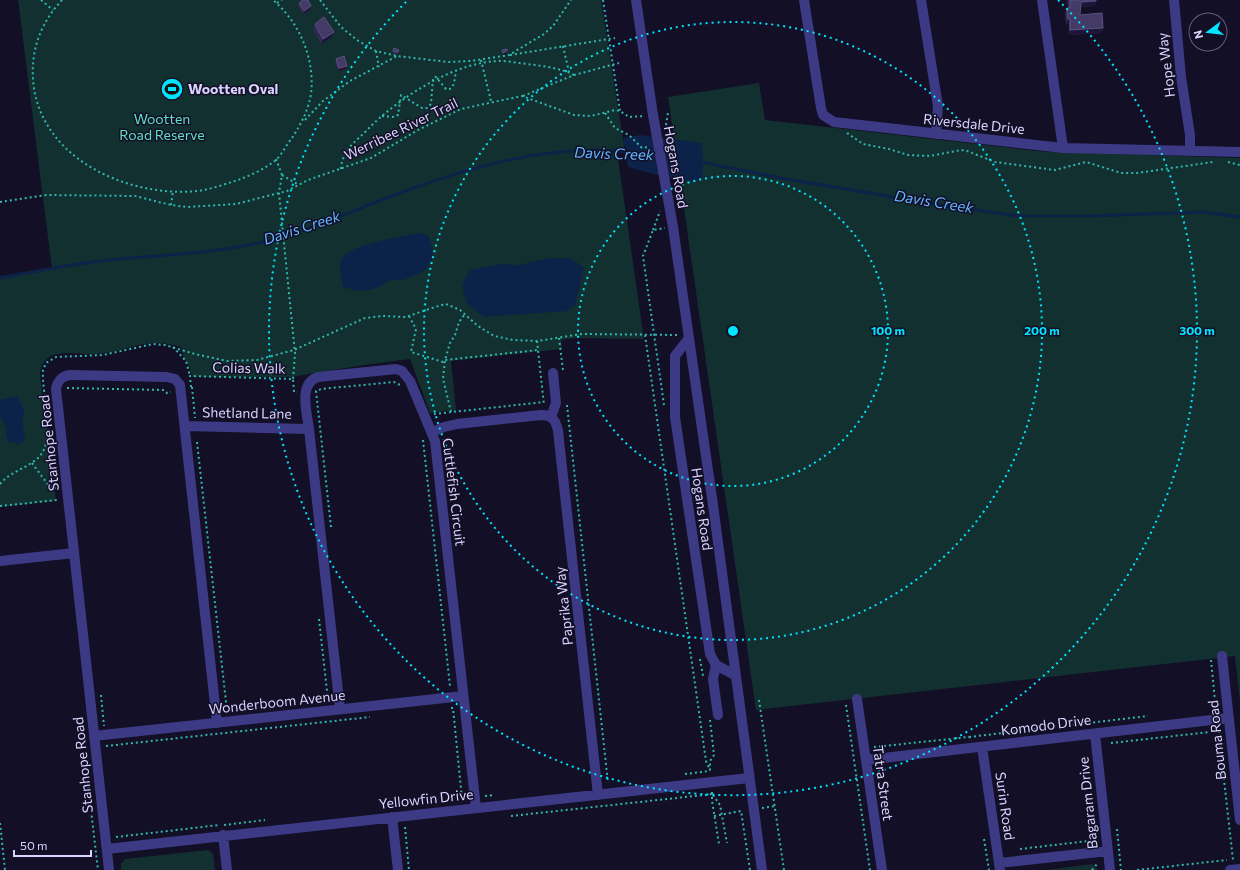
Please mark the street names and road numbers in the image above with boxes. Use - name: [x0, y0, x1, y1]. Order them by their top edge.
- street label: Hope Way: [1153, 32, 1178, 98]
- street label: Werribee River Trail: [341, 94, 460, 163]
- street label: Riversdale Drive: [923, 110, 1026, 137]
- street label: Hogans Road: [661, 124, 692, 209]
- street label: Colias Walk: [212, 358, 286, 377]
- street label: Stanhope Road: [35, 394, 62, 492]
- street label: Shetland Lane: [202, 403, 292, 422]
- street label: Cuttlefish Circuit: [439, 437, 470, 547]
- street label: Hogans Road: [688, 466, 717, 551]
- street label: Paprika Way: [551, 566, 576, 646]
- street label: Wonderboom Avenue: [208, 686, 346, 717]
- street label: Bouma Road: [1204, 699, 1229, 781]
- street label: Komodo Drive: [1000, 711, 1092, 738]
- street label: Stanhope Road: [69, 716, 96, 814]
- street label: Tatra Street: [870, 744, 897, 822]
- street label: Bagaram Drive: [1074, 756, 1101, 850]
- street label: Surin Road: [992, 771, 1019, 841]
- street label: Yellowfin Drive: [378, 785, 474, 812]

